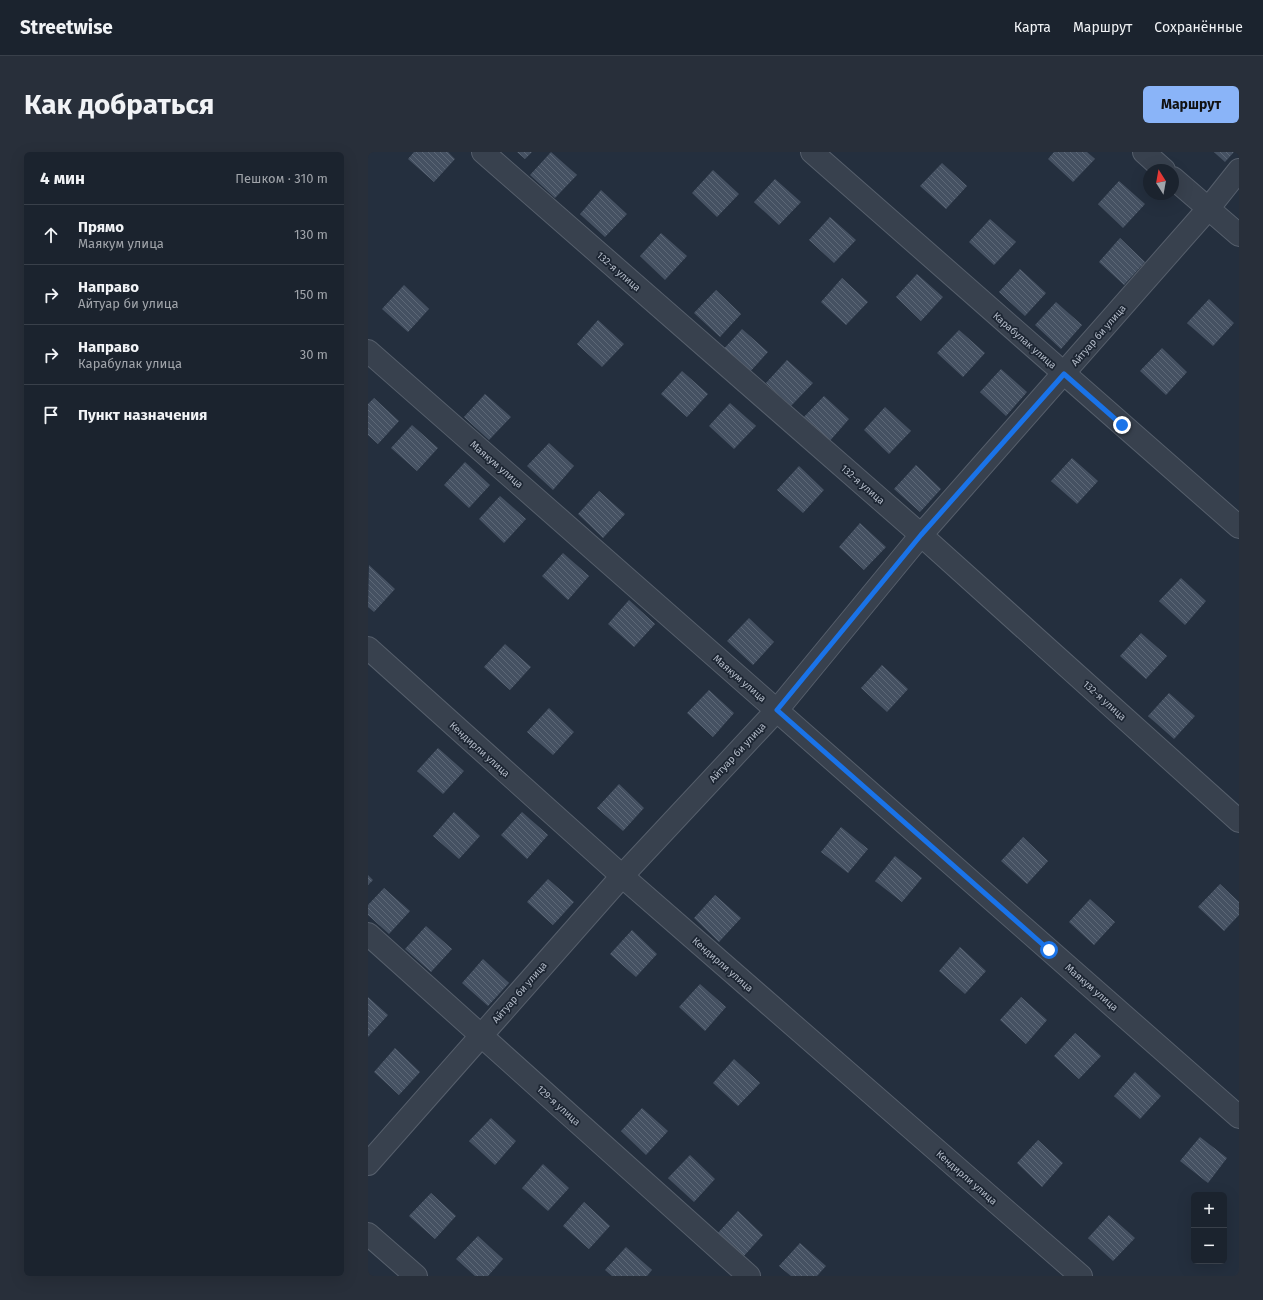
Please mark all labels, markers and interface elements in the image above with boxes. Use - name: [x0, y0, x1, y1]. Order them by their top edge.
- text: Streetwise: [20, 16, 113, 39]
- text: Карта: [1014, 19, 1051, 36]
- text: Маршрут: [1073, 19, 1132, 36]
- text: Сохранённые: [1154, 19, 1243, 36]
- button: Маршрут: [1143, 86, 1239, 123]
- text: Как добраться: [24, 88, 214, 121]
- north arrow: [1143, 164, 1179, 200]
- text: 4 мин: [40, 168, 85, 189]
- text: Пешком · 310 m: [235, 171, 328, 186]
- text: Прямо: [78, 218, 124, 236]
- icon: ahead: [40, 224, 62, 246]
- text: 130 m: [294, 227, 328, 242]
- text: Маякум улица: [78, 236, 164, 251]
- street label: 132-я улица: [594, 249, 643, 294]
- text: Направо: [78, 278, 139, 296]
- icon: right: [40, 284, 62, 306]
- text: 150 m: [294, 287, 328, 302]
- text: Айтуар би улица: [78, 296, 179, 311]
- street label: Айтуар би улица: [1069, 303, 1129, 369]
- street label: Карабулак улица: [990, 310, 1058, 372]
- text: Направо: [78, 338, 139, 356]
- icon: right: [40, 344, 62, 366]
- text: 30 m: [300, 347, 328, 362]
- text: Карабулак улица: [78, 356, 182, 371]
- icon: arrive: [40, 404, 62, 426]
- text: Пункт назначения: [78, 406, 207, 424]
- route end: [1113, 416, 1131, 434]
- street label: Маякум улица: [467, 439, 525, 491]
- street label: 132-я улица: [838, 462, 887, 507]
- street label: Маякум улица: [710, 653, 768, 705]
- street label: 132-я улица: [1080, 678, 1128, 723]
- street label: Кендирли улица: [447, 720, 512, 780]
- street label: Айтуар би улица: [707, 720, 768, 785]
- street label: Кендирли улица: [689, 935, 755, 994]
- route start: [1040, 941, 1058, 959]
- street label: Айтуар би улица: [490, 960, 550, 1026]
- street label: Маякум улица: [1062, 962, 1120, 1014]
- street label: 129-я улица: [534, 1083, 583, 1128]
- street label: Кендирли улица: [933, 1148, 999, 1207]
- map controls: [1191, 1192, 1227, 1264]
- button: +: [1191, 1192, 1227, 1228]
- button: −: [1191, 1228, 1227, 1264]

